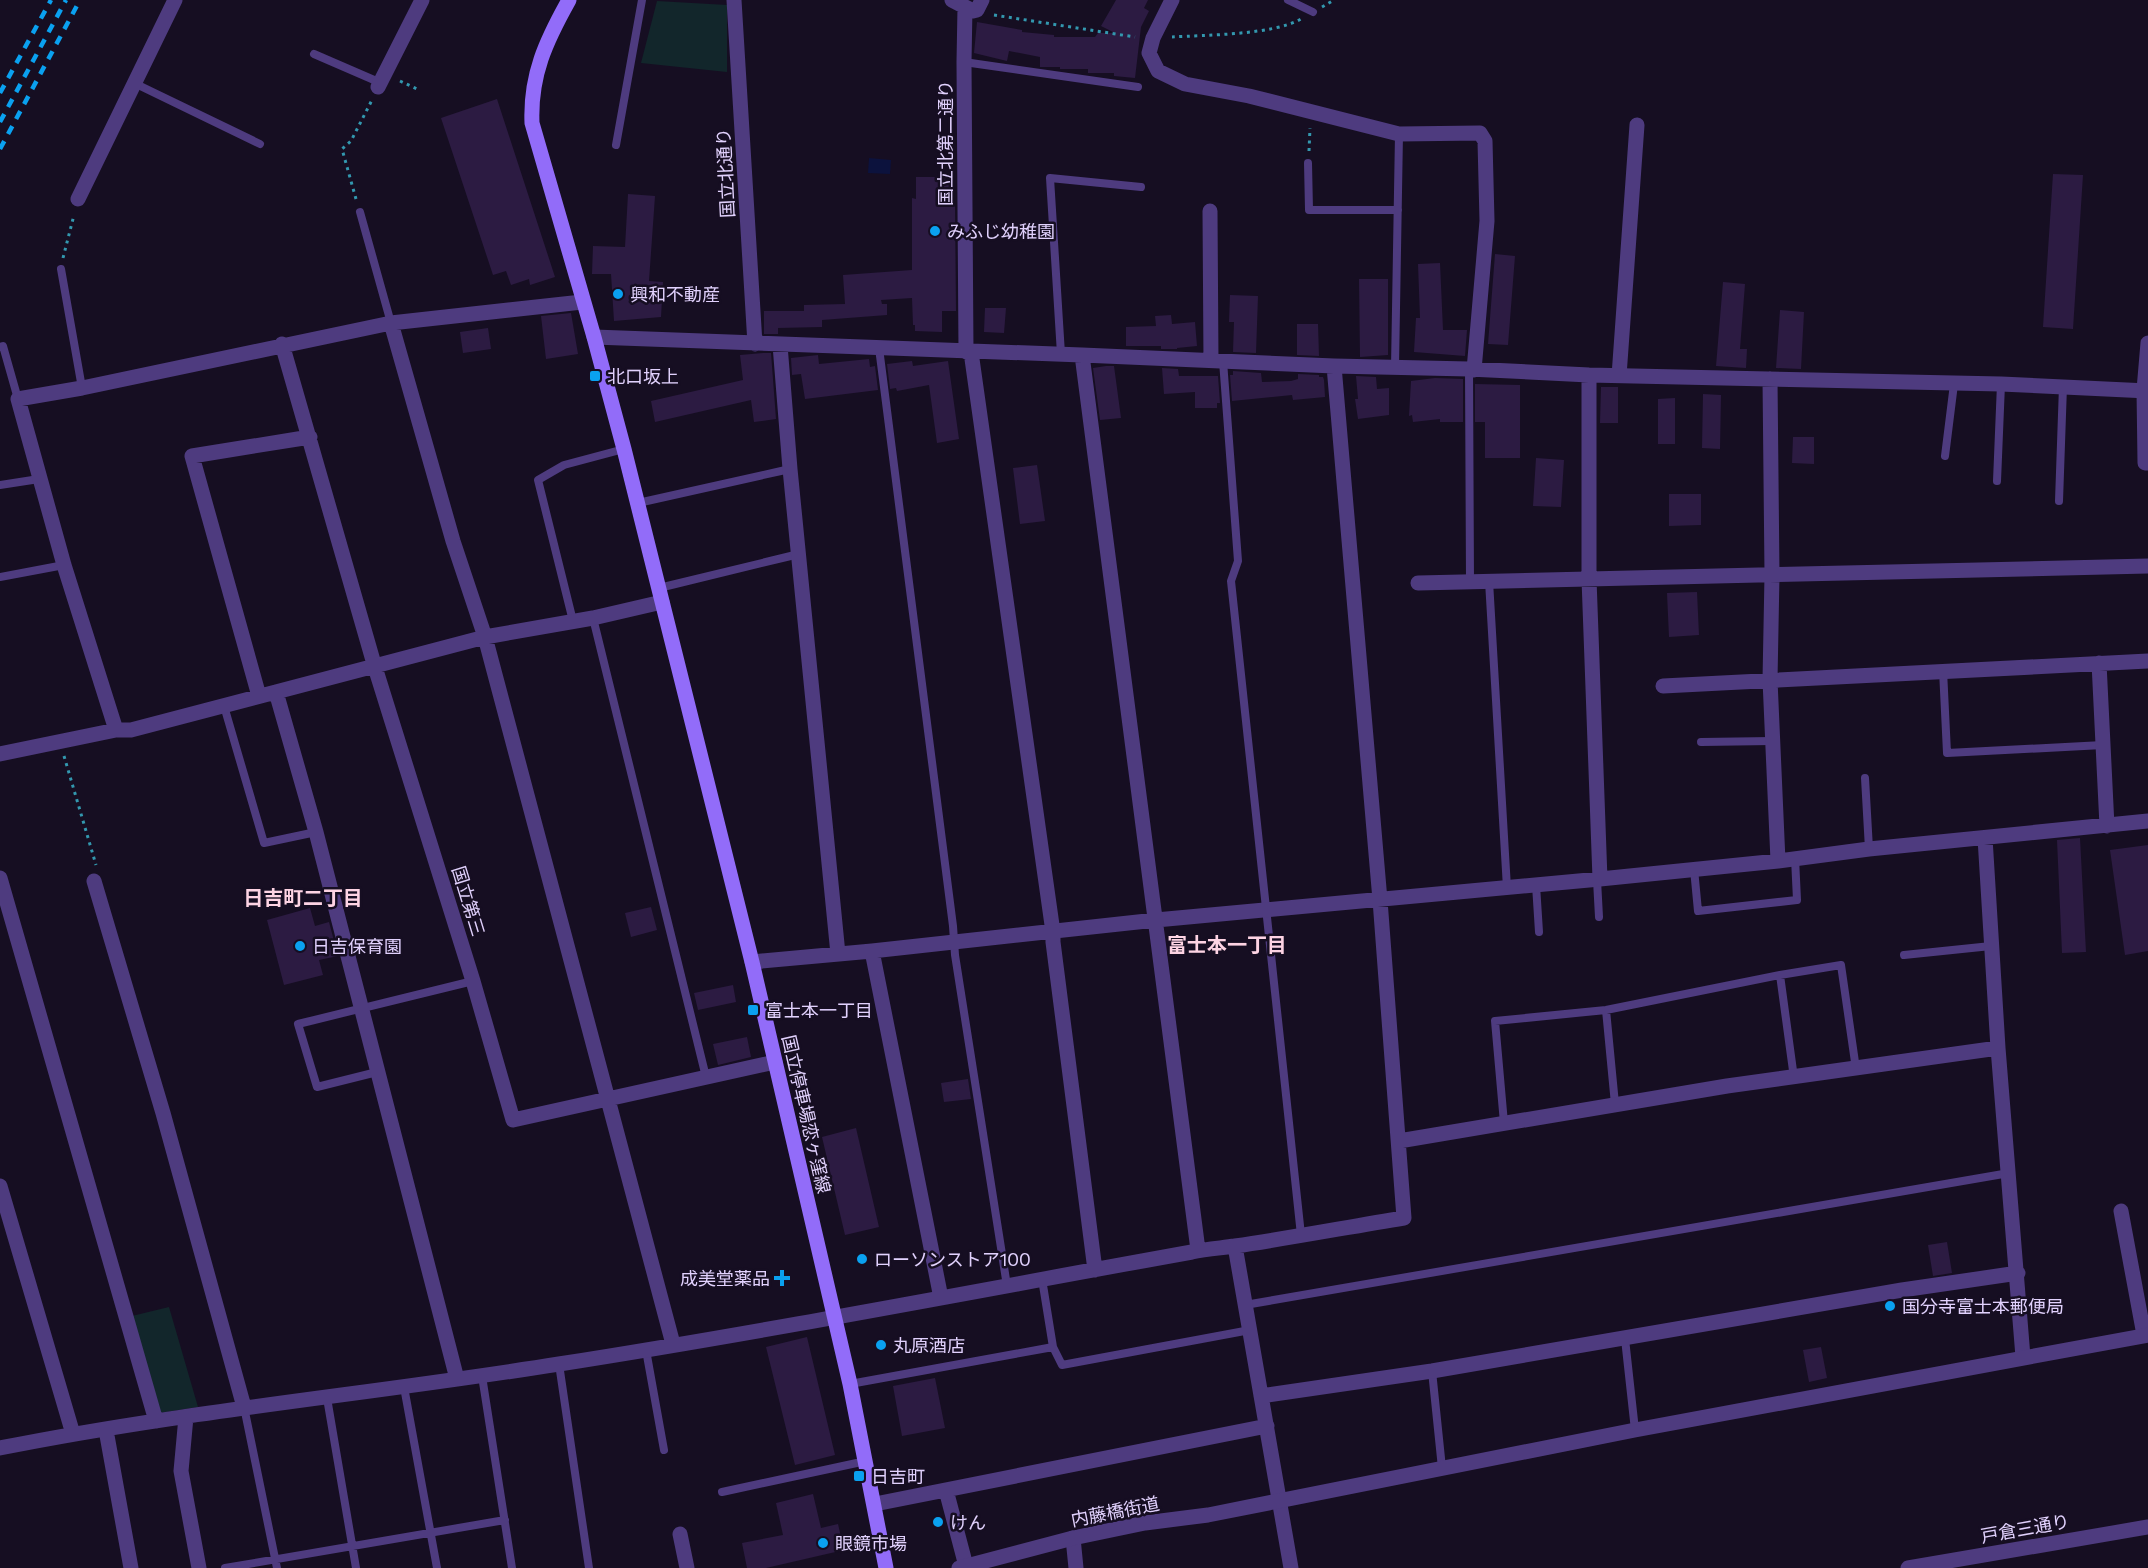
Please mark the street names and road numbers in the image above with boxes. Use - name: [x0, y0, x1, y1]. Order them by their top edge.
- street label: 国立北第二通り: [934, 80, 956, 206]
- street label: 国立北通り: [712, 127, 738, 219]
- street label: 国立第三: [448, 863, 490, 939]
- street label: 国立停車場恋ヶ窪線: [778, 1033, 836, 1195]
- street label: 内藤橋街道: [1069, 1492, 1161, 1530]
- street label: 戸倉三通り: [1979, 1509, 2071, 1547]

